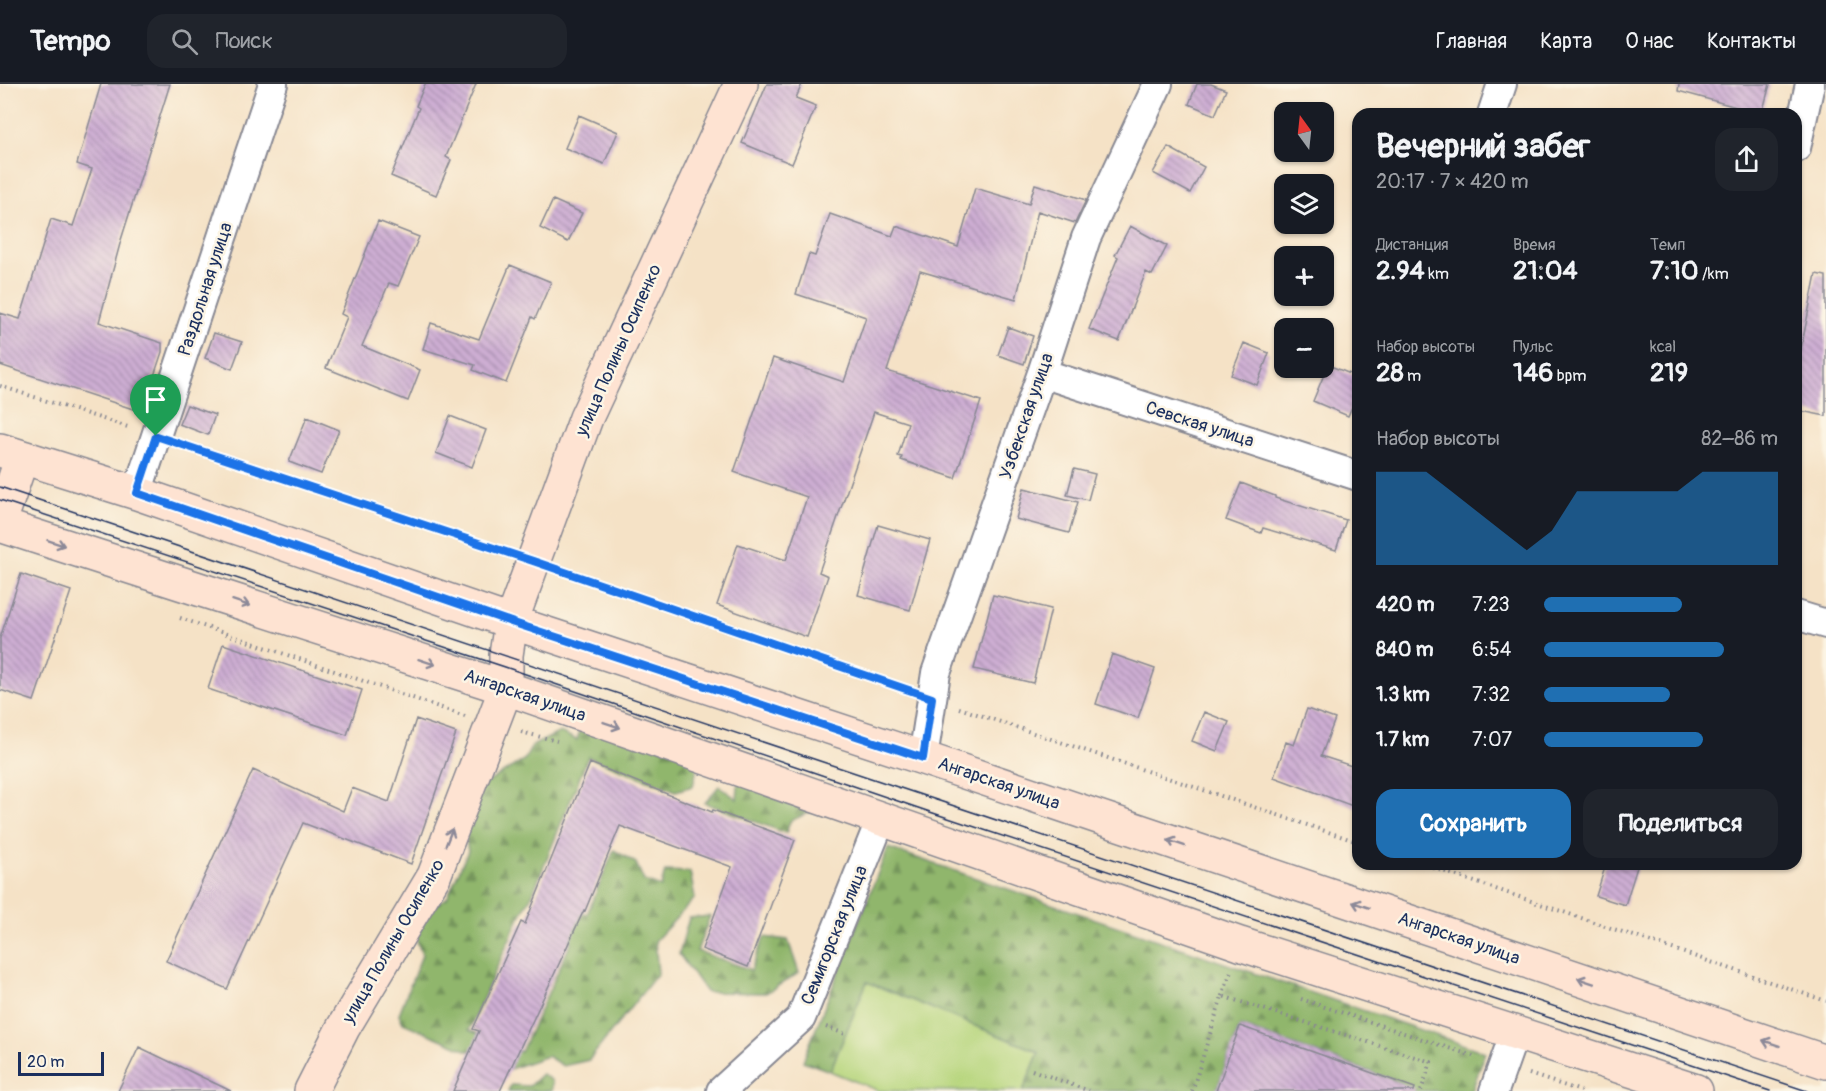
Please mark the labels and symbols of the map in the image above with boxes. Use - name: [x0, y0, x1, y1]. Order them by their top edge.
- north arrow: [1274, 102, 1334, 162]
- street label: Раздольная улица: [173, 220, 238, 359]
- street label: улица Полины Осипенко: [570, 260, 667, 441]
- street label: Узбекская улица: [994, 350, 1059, 482]
- pin: [130, 374, 181, 436]
- street label: Севская улица: [1143, 396, 1257, 453]
- one-way arrow: [46, 538, 65, 549]
- one-way arrow: [231, 598, 250, 609]
- one-way arrow: [417, 658, 436, 669]
- street label: Ангарская улица: [461, 664, 589, 727]
- one-way arrow: [602, 720, 621, 731]
- street label: Ангарская улица: [935, 752, 1063, 815]
- one-way arrow: [444, 828, 455, 847]
- one-way arrow: [1167, 837, 1186, 848]
- street label: улица Полины Осипенко: [337, 855, 450, 1028]
- street label: Семигорская улица: [796, 862, 873, 1008]
- one-way arrow: [1352, 899, 1371, 910]
- street label: Ангарская улица: [1395, 907, 1523, 970]
- one-way arrow: [1577, 974, 1596, 985]
- one-way arrow: [1762, 1037, 1781, 1048]
- scale bar: [18, 1049, 104, 1076]

